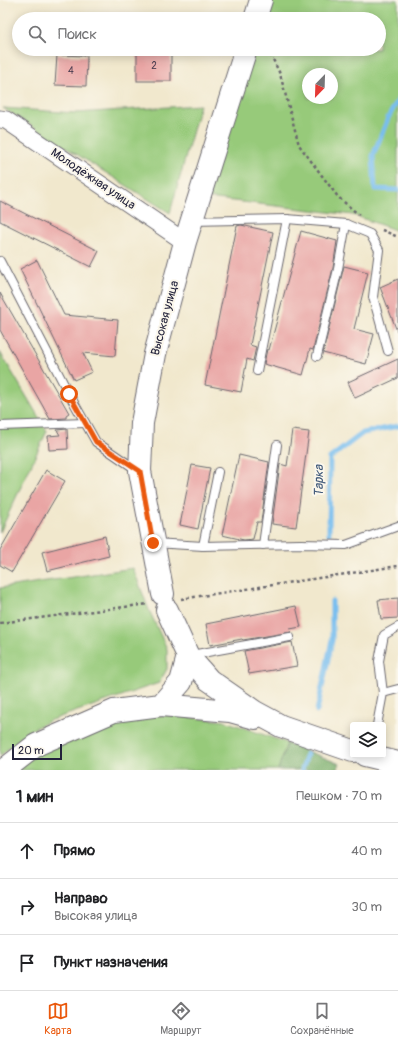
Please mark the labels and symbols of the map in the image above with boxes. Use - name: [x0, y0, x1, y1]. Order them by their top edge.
- house number: 2: [151, 60, 157, 72]
- house number: 4: [68, 65, 74, 77]
- north arrow: [302, 68, 338, 104]
- street label: Молодёжная улица: [48, 145, 139, 213]
- street label: Высокая улица: [148, 278, 182, 357]
- route start: [60, 385, 78, 403]
- water label: Тарка: [311, 464, 327, 497]
- route end: [144, 534, 162, 552]
- scale bar: [12, 742, 62, 761]

